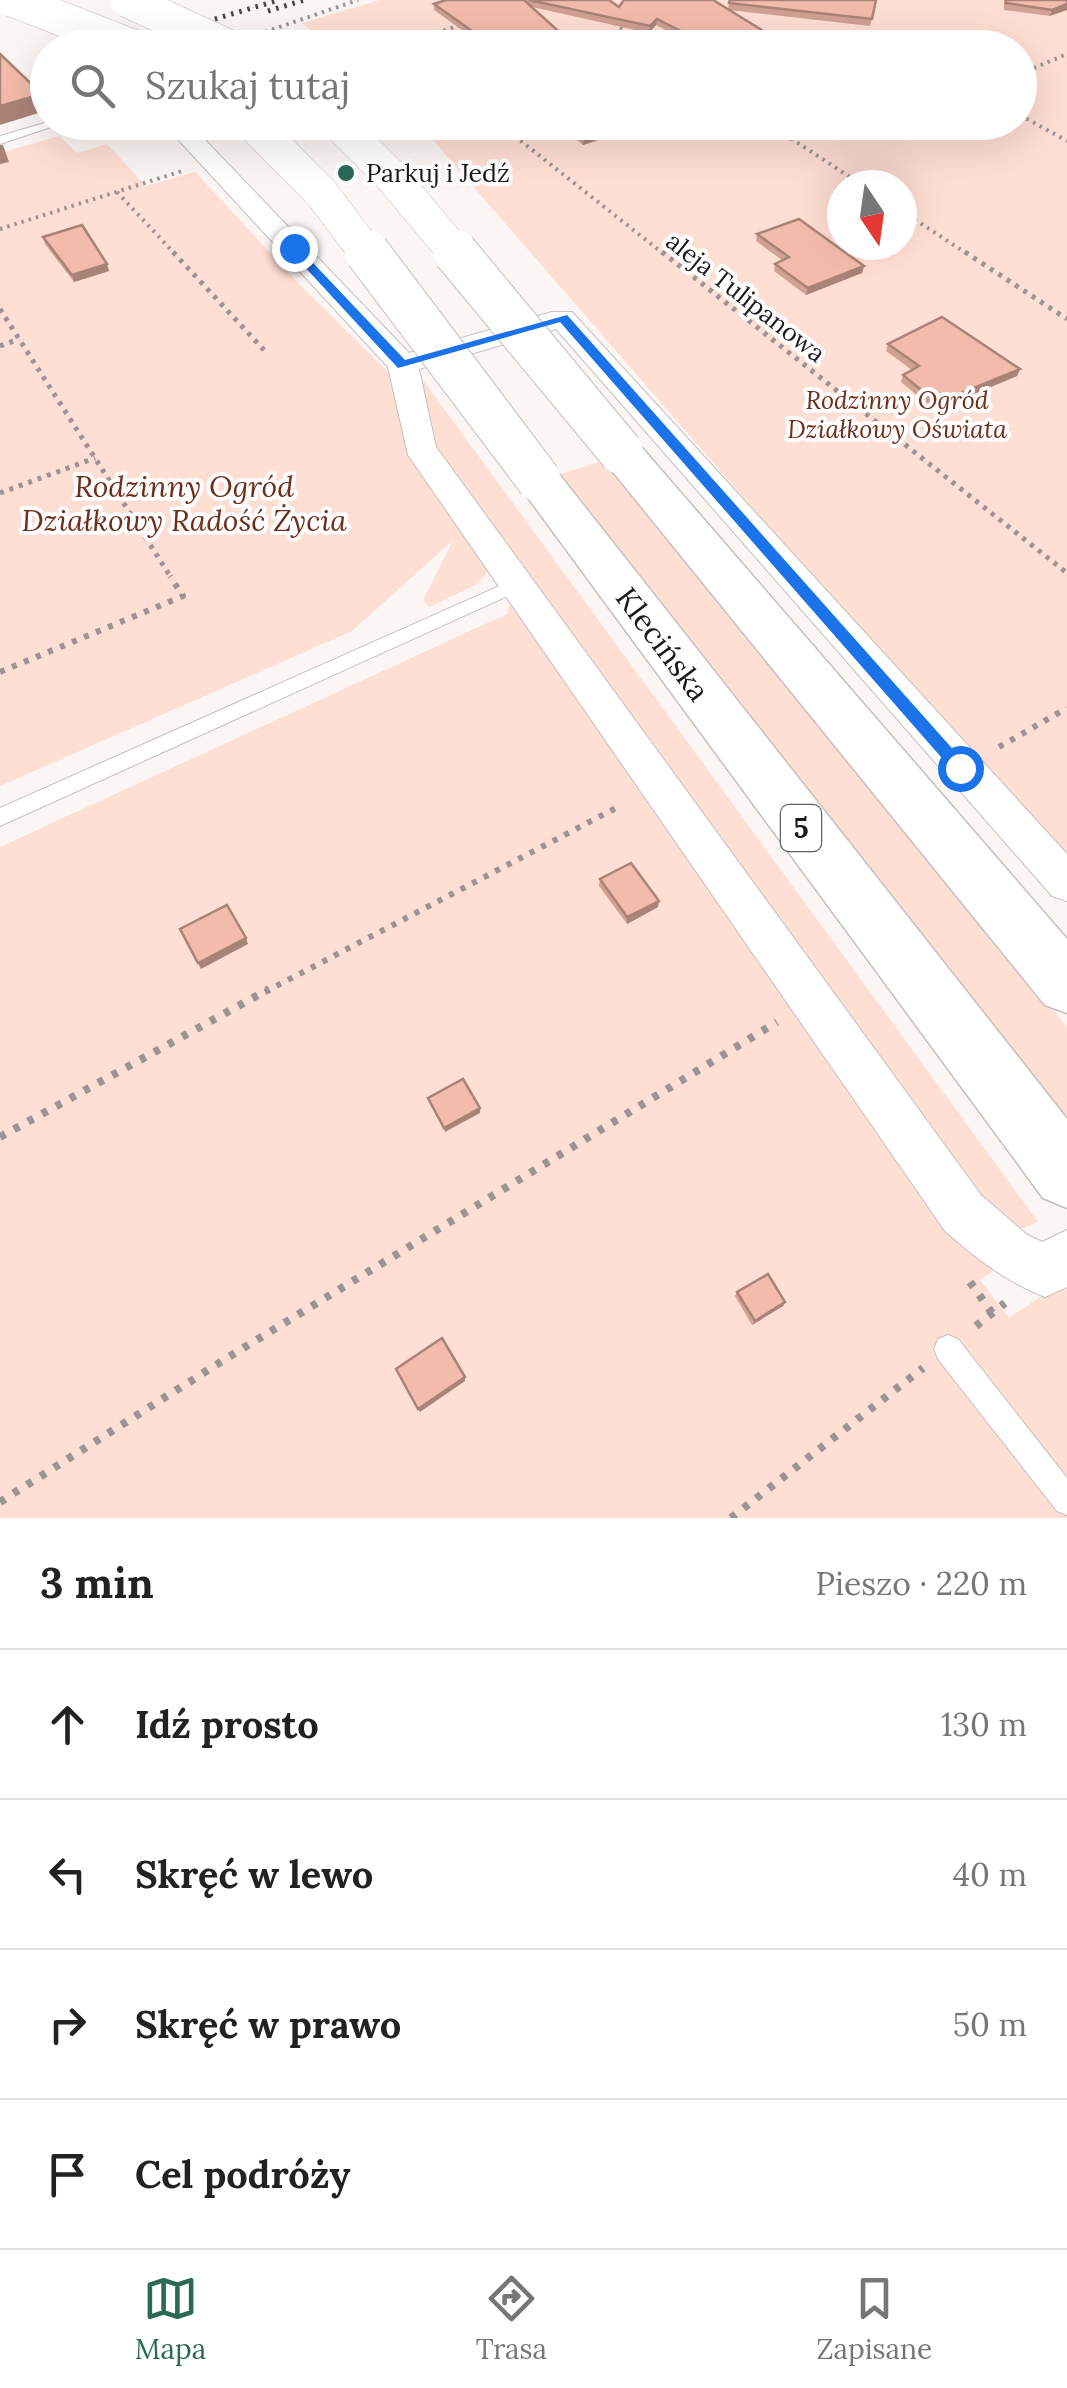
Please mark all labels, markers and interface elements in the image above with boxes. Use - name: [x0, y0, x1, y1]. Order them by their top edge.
- search box: [30, 30, 1037, 140]
- icon: search: [65, 58, 120, 113]
- text: Szukaj tutaj: [145, 61, 350, 109]
- place label: Parkuj i Jedź: [366, 157, 510, 189]
- marker: Parkuj i Jedź: [335, 162, 357, 184]
- north arrow: [827, 170, 917, 260]
- street label: aleja Tulipanowa: [660, 225, 832, 369]
- route end: [272, 226, 318, 272]
- park label: Rodzinny Ogród Działkowy Oświata: [787, 384, 1007, 445]
- park label: Rodzinny Ogród Działkowy Radość Życia: [21, 467, 347, 539]
- street label: Klecińska: [608, 580, 718, 708]
- route start: [938, 746, 984, 792]
- road number: 5: [781, 805, 821, 851]
- text: 3 min: [40, 1556, 154, 1610]
- text: Pieszo · 220 m: [816, 1563, 1027, 1604]
- icon: ahead: [40, 1697, 95, 1752]
- text: Idź prosto: [135, 1700, 319, 1748]
- text: 130 m: [941, 1704, 1027, 1745]
- icon: left: [40, 1847, 95, 1902]
- text: Skręć w lewo: [135, 1850, 373, 1898]
- text: 40 m: [953, 1854, 1027, 1895]
- icon: right: [40, 1997, 95, 2052]
- text: Skręć w prawo: [135, 2000, 401, 2048]
- text: 50 m: [953, 2004, 1027, 2045]
- icon: arrive: [40, 2147, 95, 2202]
- text: Cel podróży: [135, 2150, 350, 2198]
- tab: Mapa: [135, 2271, 206, 2367]
- tab: Trasa: [476, 2271, 547, 2367]
- tab: Zapisane: [816, 2271, 932, 2367]

